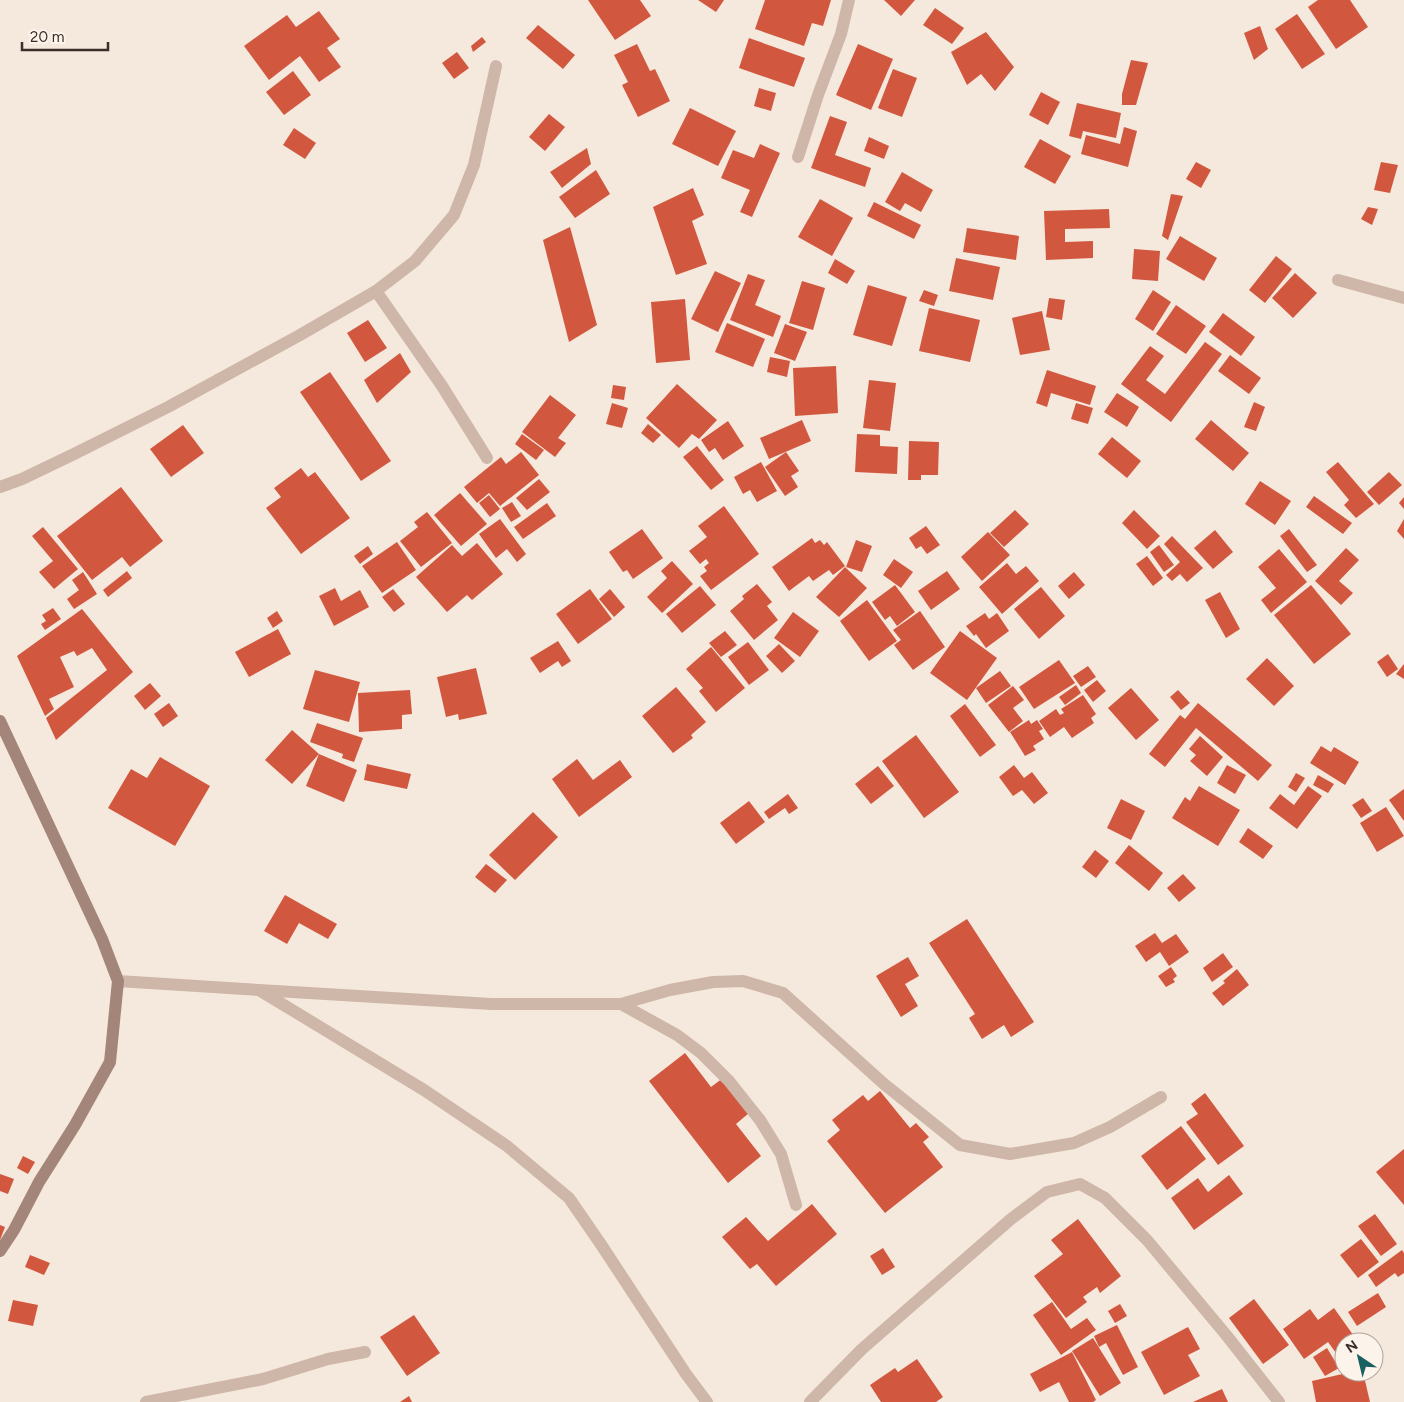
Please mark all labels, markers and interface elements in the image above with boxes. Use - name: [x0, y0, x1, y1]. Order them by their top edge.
- scale bar: [22, 20, 109, 52]
- text: 20 m: [30, 28, 64, 46]
- north arrow: [1334, 1332, 1384, 1382]
- text: N: [1343, 1337, 1361, 1357]

